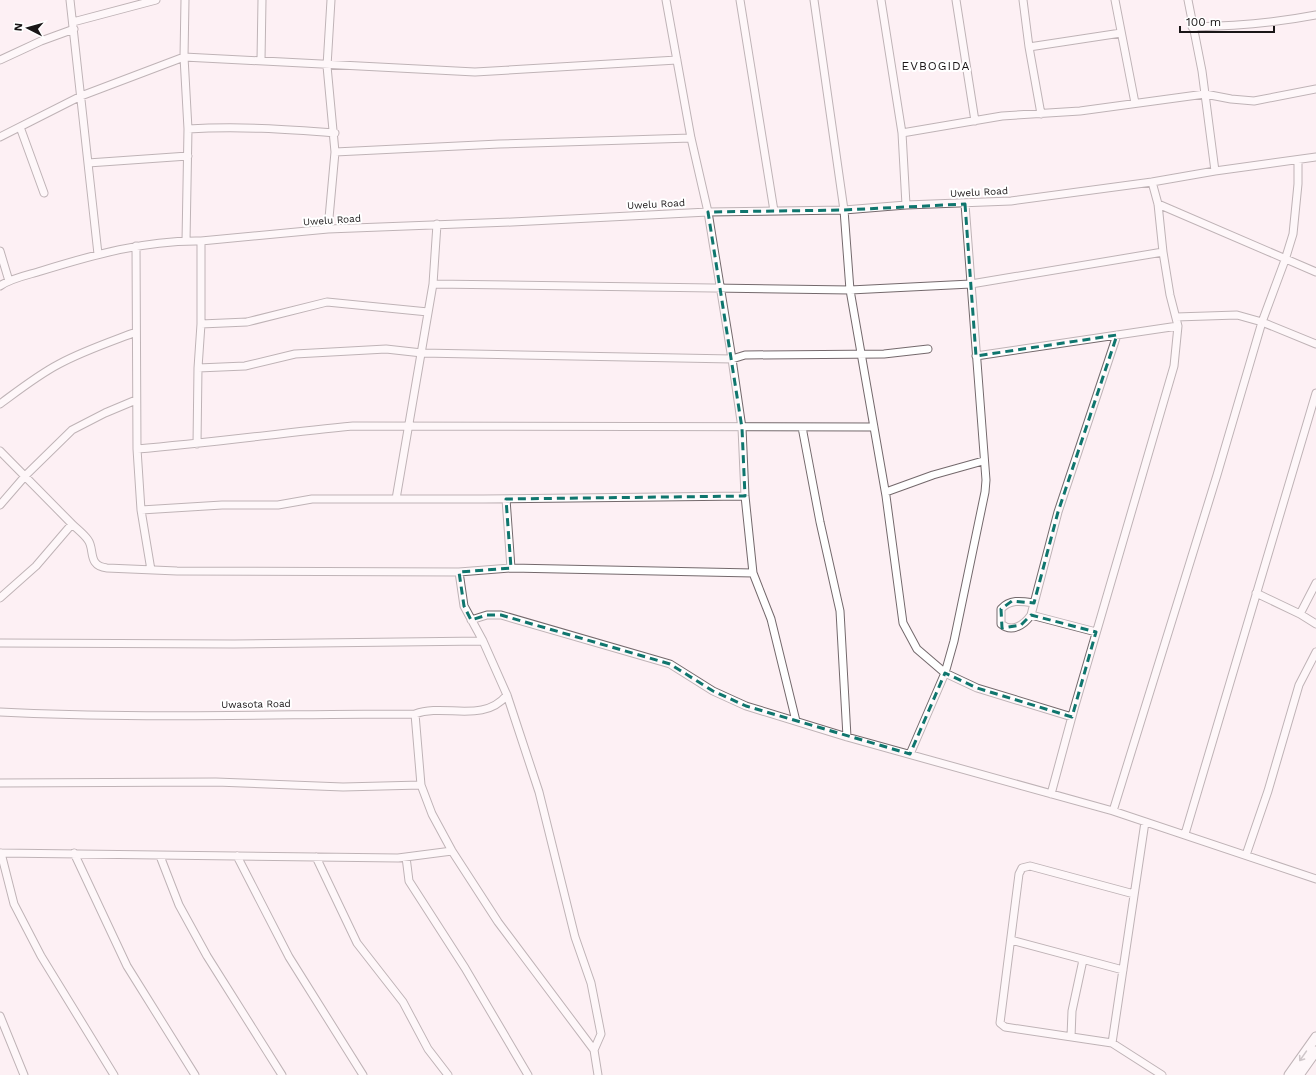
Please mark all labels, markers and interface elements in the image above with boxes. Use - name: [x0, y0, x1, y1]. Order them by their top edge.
- north arrow: [8, 8, 48, 48]
- scale bar: [1180, 8, 1274, 34]
- text: 100 m: [1186, 15, 1221, 29]
- text: N: [12, 22, 25, 32]
- district label: EVBOGIDA: [902, 59, 970, 73]
- street label: Uwelu Road: [950, 185, 1008, 199]
- street label: Uwelu Road: [627, 197, 685, 211]
- street label: Uwelu Road: [303, 212, 361, 228]
- street label: Uwasota Road: [221, 698, 291, 710]
- one-way arrow: [1298, 1050, 1307, 1061]

